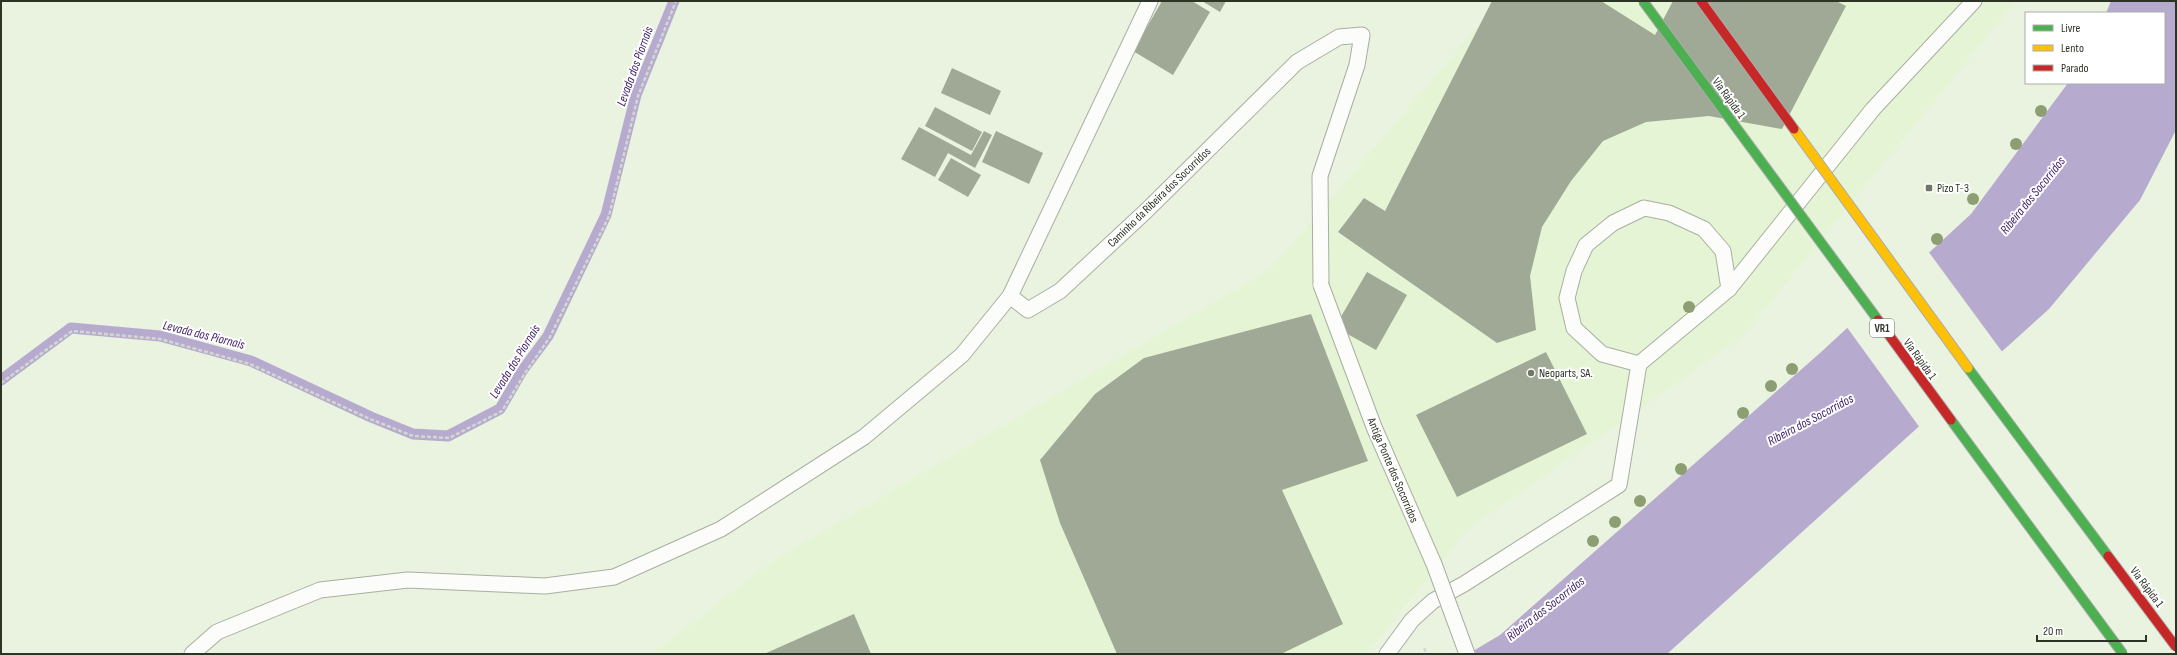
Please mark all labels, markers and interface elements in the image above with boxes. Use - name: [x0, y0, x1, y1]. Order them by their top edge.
- legend: [2025, 12, 2165, 84]
- text: Livre: [2061, 21, 2081, 36]
- water label: Levada dos Piornais: [613, 24, 657, 108]
- text: Lento: [2061, 41, 2084, 56]
- text: Parado: [2061, 61, 2088, 76]
- street label: Via Rápida 1: [1709, 75, 1749, 122]
- street label: Caminho da Ribeira dos Socorridos: [1105, 144, 1214, 251]
- water label: Ribeira dos Socorridos: [1997, 153, 2069, 238]
- place label: Pizo T-3: [1937, 181, 1969, 196]
- marker: Pizo T-3: [1924, 183, 1934, 193]
- water label: Levada dos Piornais: [161, 317, 247, 353]
- road number: VR1: [1870, 319, 1894, 337]
- water label: Levada dos Piornais: [486, 321, 544, 401]
- street label: Via Rápida 1: [1900, 336, 1940, 383]
- place label: Neoparts, SA.: [1539, 366, 1593, 381]
- marker: Neoparts, SA.: [1526, 368, 1536, 378]
- water label: Ribeira dos Socorridos: [1765, 390, 1856, 449]
- street label: Antiga Ponte dos Socorridos: [1363, 414, 1421, 525]
- street label: Via Rápida 1: [2126, 564, 2167, 611]
- water label: Ribeira dos Socorridos: [1503, 573, 1588, 644]
- scale bar: [2037, 617, 2146, 643]
- text: 20 m: [2043, 624, 2063, 639]

